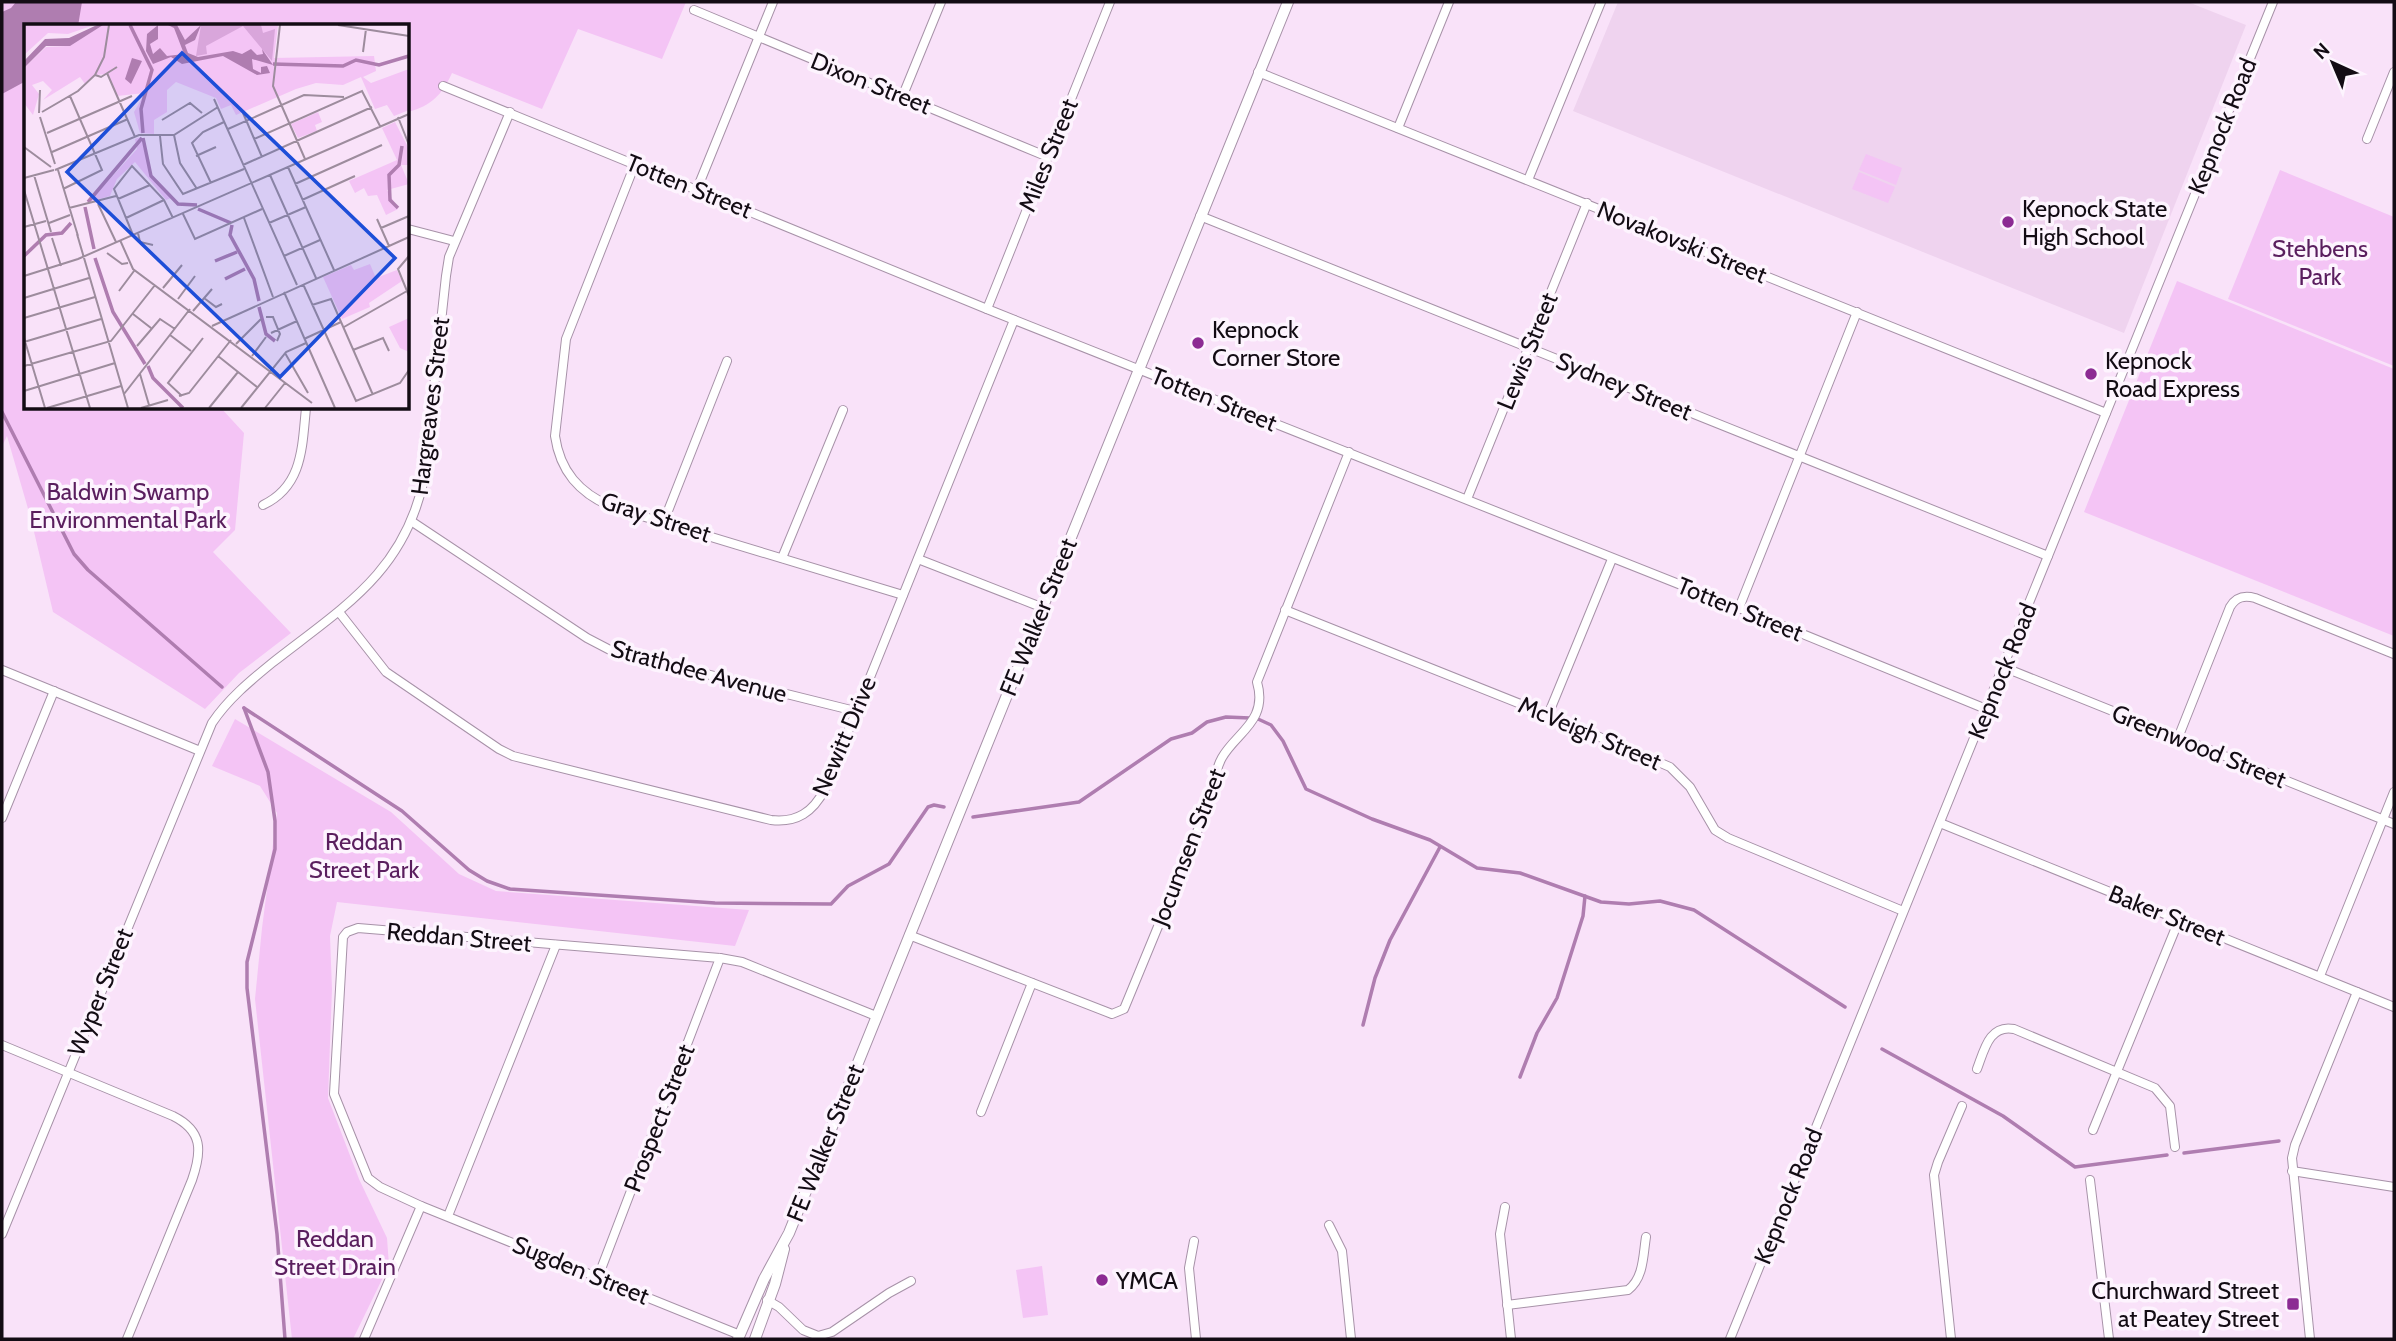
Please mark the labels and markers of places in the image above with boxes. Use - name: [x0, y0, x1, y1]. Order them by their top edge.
- place label: Kepnock State High School: [2022, 194, 2167, 251]
- marker: Kepnock State High School: [2000, 214, 2016, 230]
- place label: Kepnock Corner Store: [1212, 315, 1340, 372]
- marker: Kepnock Corner Store: [1190, 335, 1206, 351]
- place label: Kepnock Road Express: [2105, 346, 2240, 403]
- marker: Kepnock Road Express: [2083, 366, 2099, 382]
- place label: YMCA: [1115, 1266, 1178, 1295]
- marker: YMCA: [1094, 1272, 1110, 1288]
- place label: Churchward Street at Peatey Street: [2091, 1276, 2279, 1333]
- marker: Churchward Street at Peatey Street: [2285, 1296, 2301, 1312]

